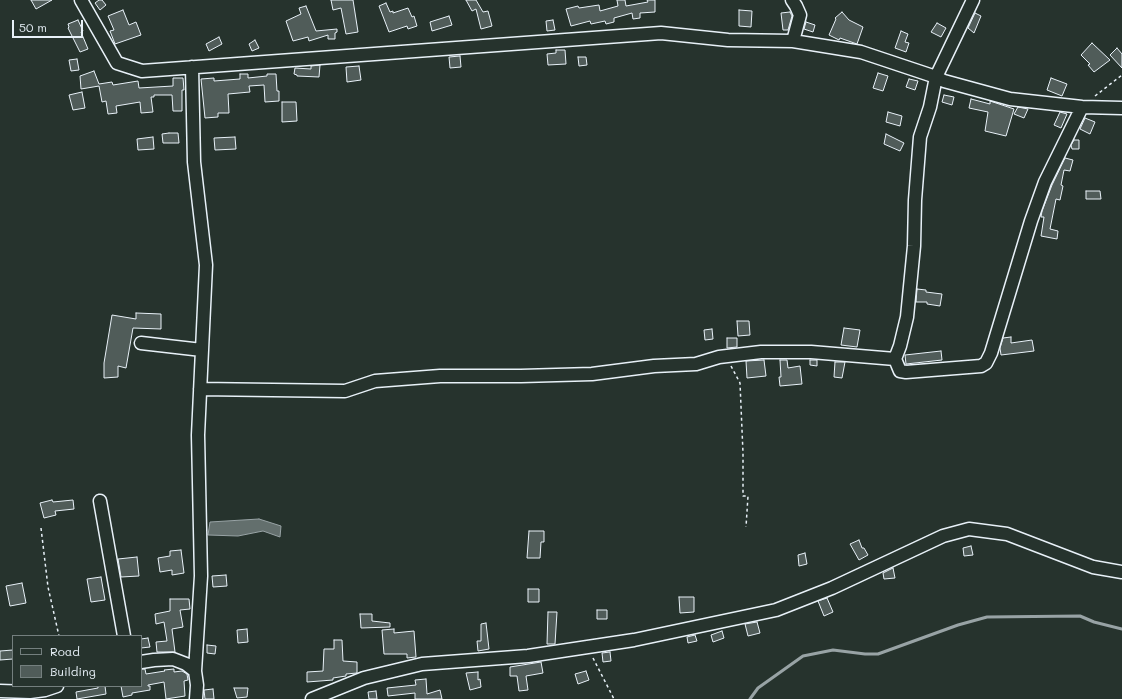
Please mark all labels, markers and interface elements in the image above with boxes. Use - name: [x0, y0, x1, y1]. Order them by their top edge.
- scale bar: [14, 12, 85, 38]
- text: 50 m: [19, 19, 47, 35]
- legend: [12, 635, 142, 687]
- text: Road: [50, 643, 80, 659]
- text: Building: [50, 663, 96, 679]

